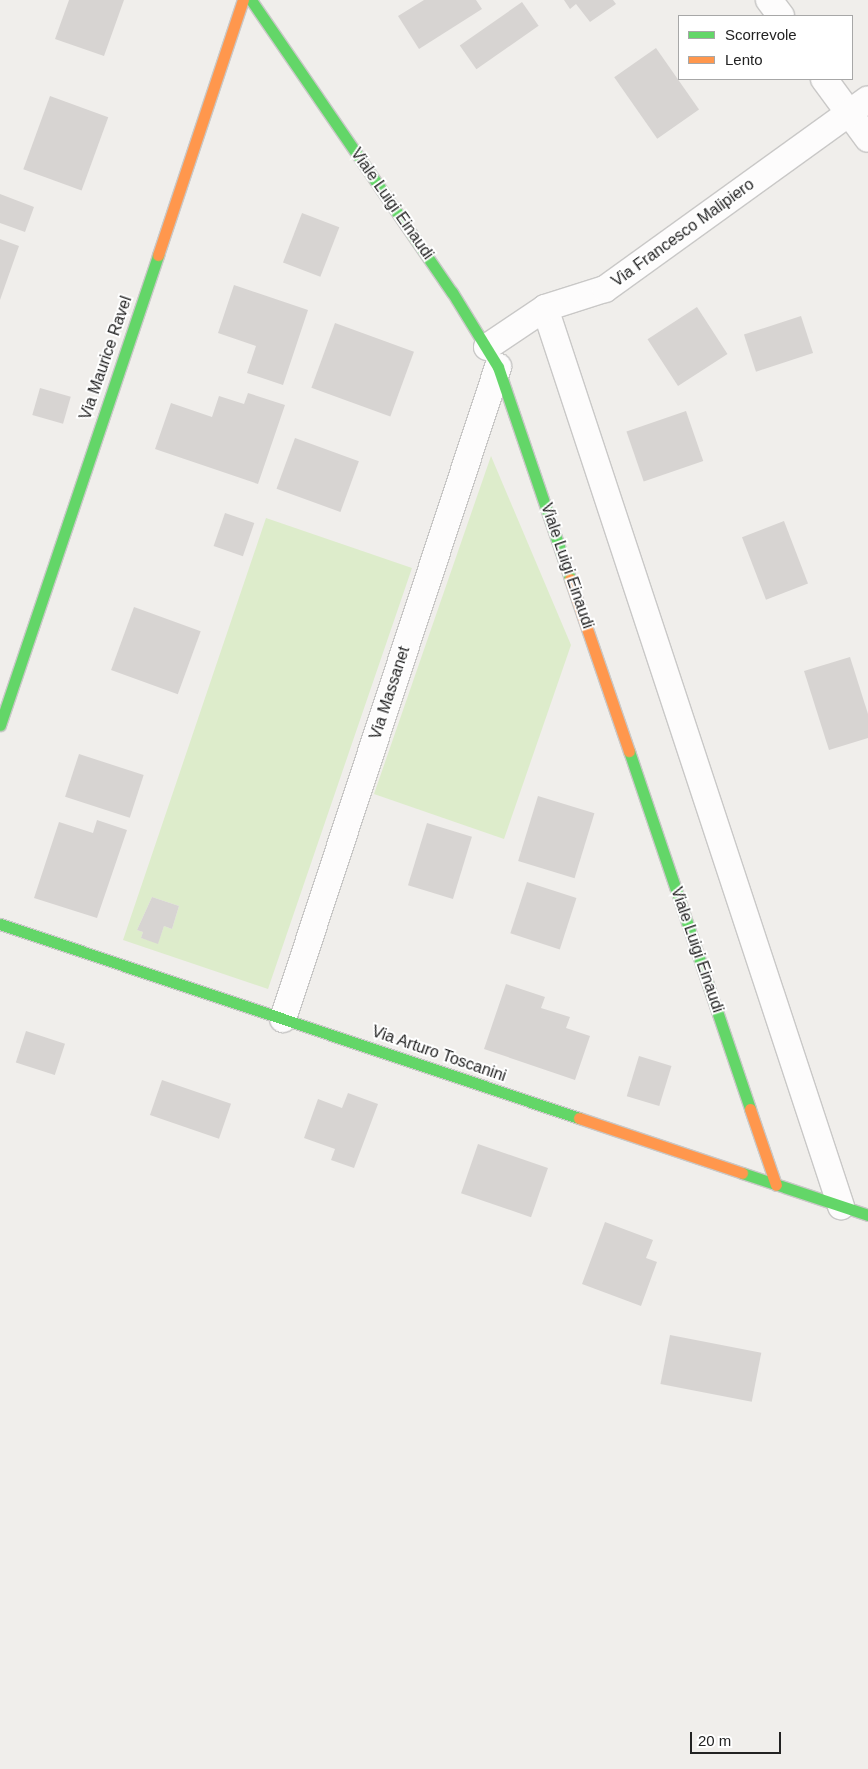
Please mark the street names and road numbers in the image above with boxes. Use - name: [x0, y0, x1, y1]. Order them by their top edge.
- street label: Viale Luigi Einaudi: [346, 145, 438, 263]
- street label: Via Francesco Malipiero: [608, 175, 758, 291]
- street label: Via Maurice Ravel: [76, 294, 136, 422]
- street label: Viale Luigi Einaudi: [537, 501, 597, 631]
- street label: Via Massanet: [366, 644, 414, 742]
- street label: Viale Luigi Einaudi: [667, 885, 727, 1015]
- street label: Via Arturo Toscanini: [369, 1022, 509, 1086]

